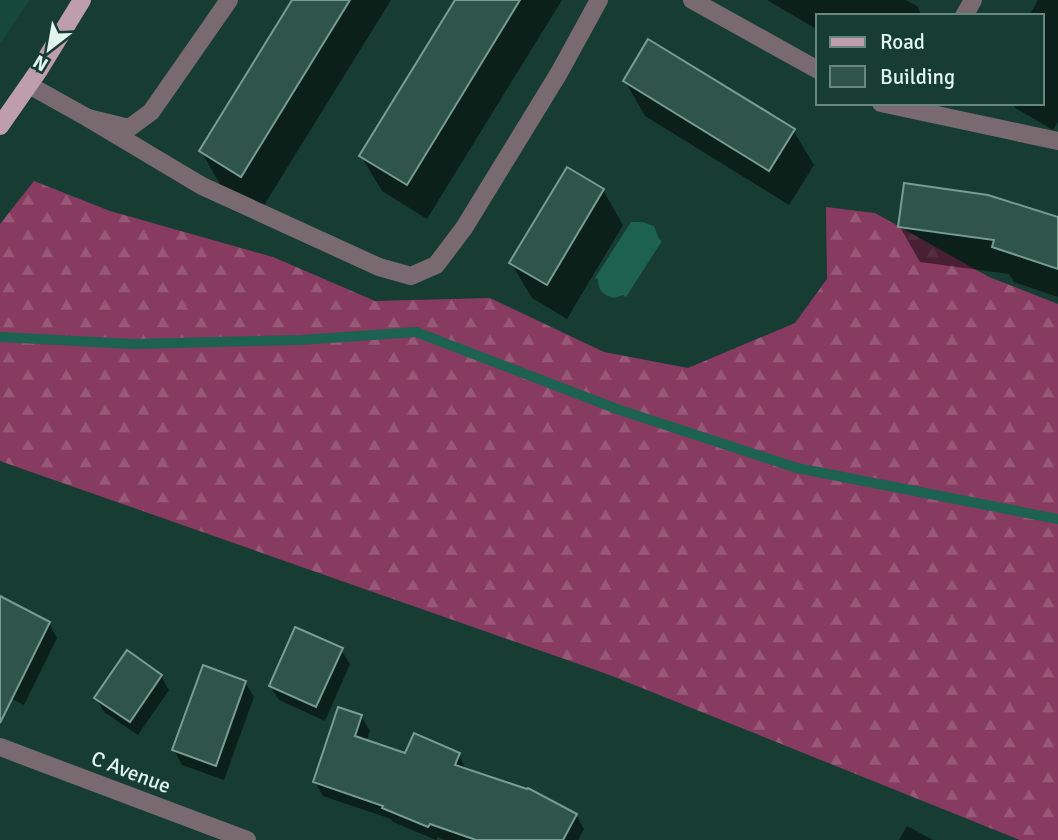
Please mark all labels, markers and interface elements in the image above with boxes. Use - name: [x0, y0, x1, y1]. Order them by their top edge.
- north arrow: [14, 14, 84, 84]
- legend: [816, 14, 1044, 105]
- text: Road: [880, 29, 925, 55]
- text: N: [29, 49, 53, 76]
- text: Building: [880, 64, 955, 90]
- street label: C Avenue: [88, 745, 174, 799]

